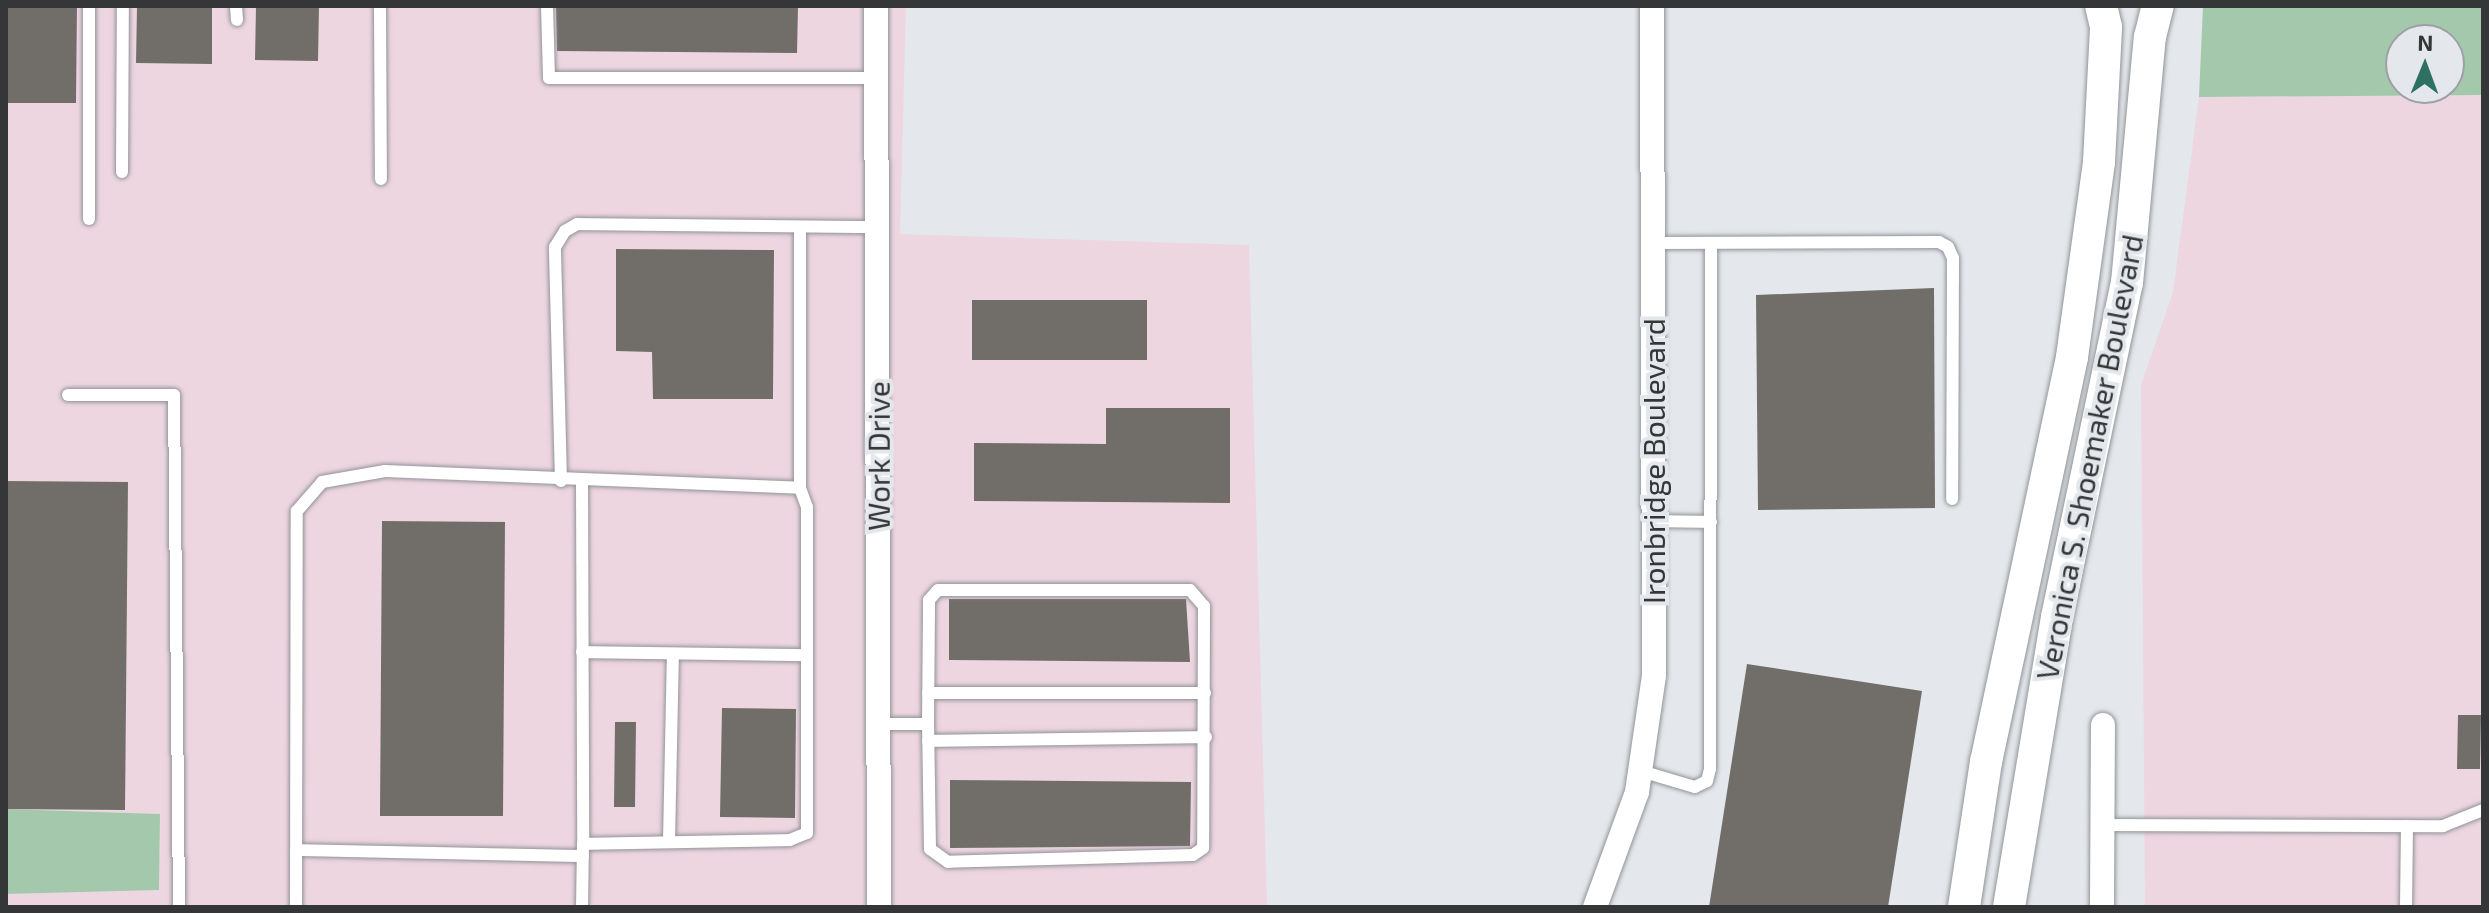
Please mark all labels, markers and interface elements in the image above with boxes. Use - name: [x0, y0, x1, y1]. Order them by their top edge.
- north arrow: [2385, 24, 2465, 104]
- text: N: [2417, 29, 2434, 55]
- street label: Veronica S. Shoemaker Boulevard: [2028, 231, 2150, 683]
- street label: Ironbridge Boulevard: [1635, 318, 1671, 604]
- street label: Work Drive: [860, 381, 896, 531]

